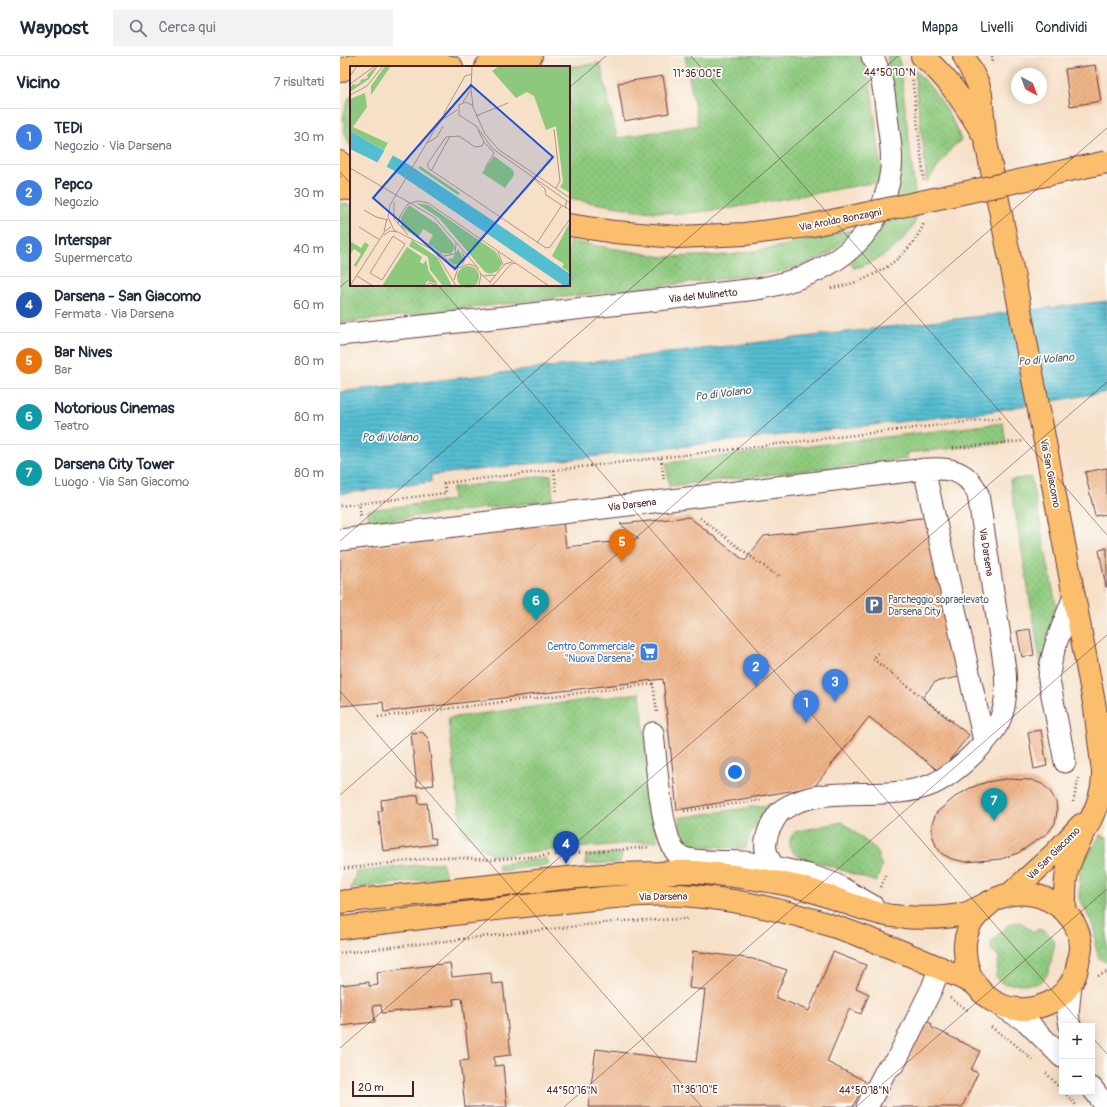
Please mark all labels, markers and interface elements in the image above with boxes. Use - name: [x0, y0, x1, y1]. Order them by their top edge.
- search box: [113, 10, 393, 46]
- text: Waypost: [20, 16, 89, 40]
- icon: search: [127, 17, 149, 39]
- text: Cerca qui: [159, 18, 216, 37]
- text: Mappa: [922, 19, 958, 36]
- text: Livelli: [980, 19, 1013, 36]
- text: Condividi: [1035, 19, 1087, 36]
- inset map: [350, 66, 570, 286]
- text: 44°50'10"N: [864, 67, 916, 79]
- text: 11°36'00"E: [673, 68, 721, 80]
- north arrow: [1011, 68, 1047, 104]
- text: Vicino: [16, 72, 60, 93]
- text: 7 risultati: [274, 74, 324, 90]
- text: TEDi: [54, 119, 82, 138]
- text: 1: [26, 129, 32, 145]
- text: 30 m: [294, 129, 324, 145]
- text: Negozio · Via Darsena: [54, 138, 172, 154]
- text: Pepco: [54, 175, 92, 194]
- text: 2: [25, 185, 33, 201]
- text: 30 m: [294, 185, 324, 201]
- text: Negozio: [54, 194, 99, 210]
- street label: Via Aroldo Bonzagni: [798, 206, 882, 234]
- text: Interspar: [54, 231, 111, 250]
- text: 3: [25, 241, 33, 257]
- text: 40 m: [293, 241, 324, 257]
- text: Supermercato: [54, 250, 132, 266]
- street label: Via del Mulinetto: [668, 286, 739, 306]
- text: Darsena - San Giacomo: [54, 287, 201, 306]
- text: 4: [25, 297, 33, 313]
- text: 60 m: [293, 297, 324, 313]
- text: Fermata · Via Darsena: [54, 306, 174, 322]
- text: Bar Nives: [54, 343, 112, 362]
- water label: Po di Volano: [1017, 350, 1076, 368]
- text: 5: [25, 353, 33, 369]
- text: 80 m: [294, 353, 324, 369]
- text: Bar: [54, 362, 72, 378]
- water label: Po di Volano: [694, 383, 753, 403]
- text: Notorious Cinemas: [54, 399, 174, 418]
- text: 6: [25, 409, 33, 425]
- text: 80 m: [294, 409, 324, 425]
- text: Teatro: [54, 418, 89, 434]
- water label: Po di Volano: [362, 431, 419, 444]
- street label: Via San Giacomo: [1037, 438, 1063, 509]
- text: Darsena City Tower: [54, 455, 174, 474]
- text: 7: [26, 465, 32, 481]
- text: 80 m: [294, 465, 324, 481]
- text: Luogo · Via San Giacomo: [54, 474, 189, 490]
- street label: Via Darsena: [607, 496, 657, 514]
- street label: Via Darsena: [976, 527, 996, 577]
- pin: 5: [609, 529, 635, 562]
- pin: 6: [523, 588, 549, 621]
- parking icon: Parcheggio sopraelevato Darsena City: [863, 594, 885, 616]
- place label: Parcheggio sopraelevato Darsena City: [888, 594, 989, 618]
- place label: Centro Commerciale "Nuova Darsena": [547, 641, 635, 665]
- supermarket icon: Centro Commerciale "Nuova Darsena": [638, 641, 660, 663]
- pin: 2: [743, 654, 769, 687]
- pin: 3: [822, 669, 848, 702]
- pin: 1: [793, 690, 819, 723]
- your location: [725, 762, 745, 782]
- pin: 7: [981, 788, 1007, 821]
- street label: Via San Giacomo: [1025, 824, 1083, 883]
- pin: 4: [553, 831, 579, 864]
- street label: Via Darsena: [639, 891, 688, 903]
- map controls: [1059, 1023, 1095, 1095]
- button: +: [1059, 1023, 1095, 1059]
- button: −: [1059, 1059, 1095, 1095]
- scale bar: [352, 1079, 414, 1098]
- text: 20 m: [358, 1081, 384, 1094]
- text: 11°36'10"E: [672, 1084, 718, 1096]
- text: 44°50'16"N: [547, 1085, 598, 1097]
- text: 44°50'18"N: [839, 1085, 889, 1097]

